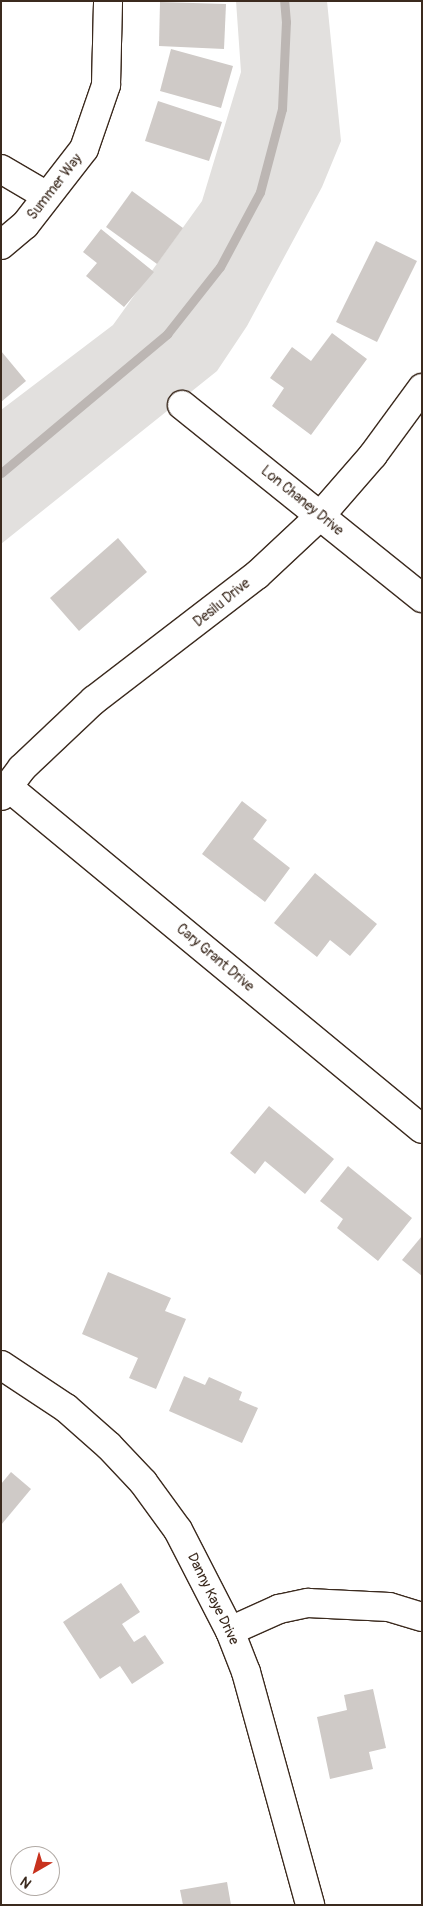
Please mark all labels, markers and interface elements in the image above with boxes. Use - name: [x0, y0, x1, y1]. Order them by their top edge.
- street label: Summer Way: [24, 151, 86, 223]
- street label: Lon Chaney Drive: [257, 463, 347, 539]
- street label: Desilu Drive: [190, 575, 254, 631]
- street label: Cary Grant Drive: [173, 921, 257, 995]
- street label: Danny Kaye Drive: [184, 1550, 242, 1648]
- north arrow: [10, 1846, 60, 1896]
- text: N: [17, 1873, 35, 1892]

